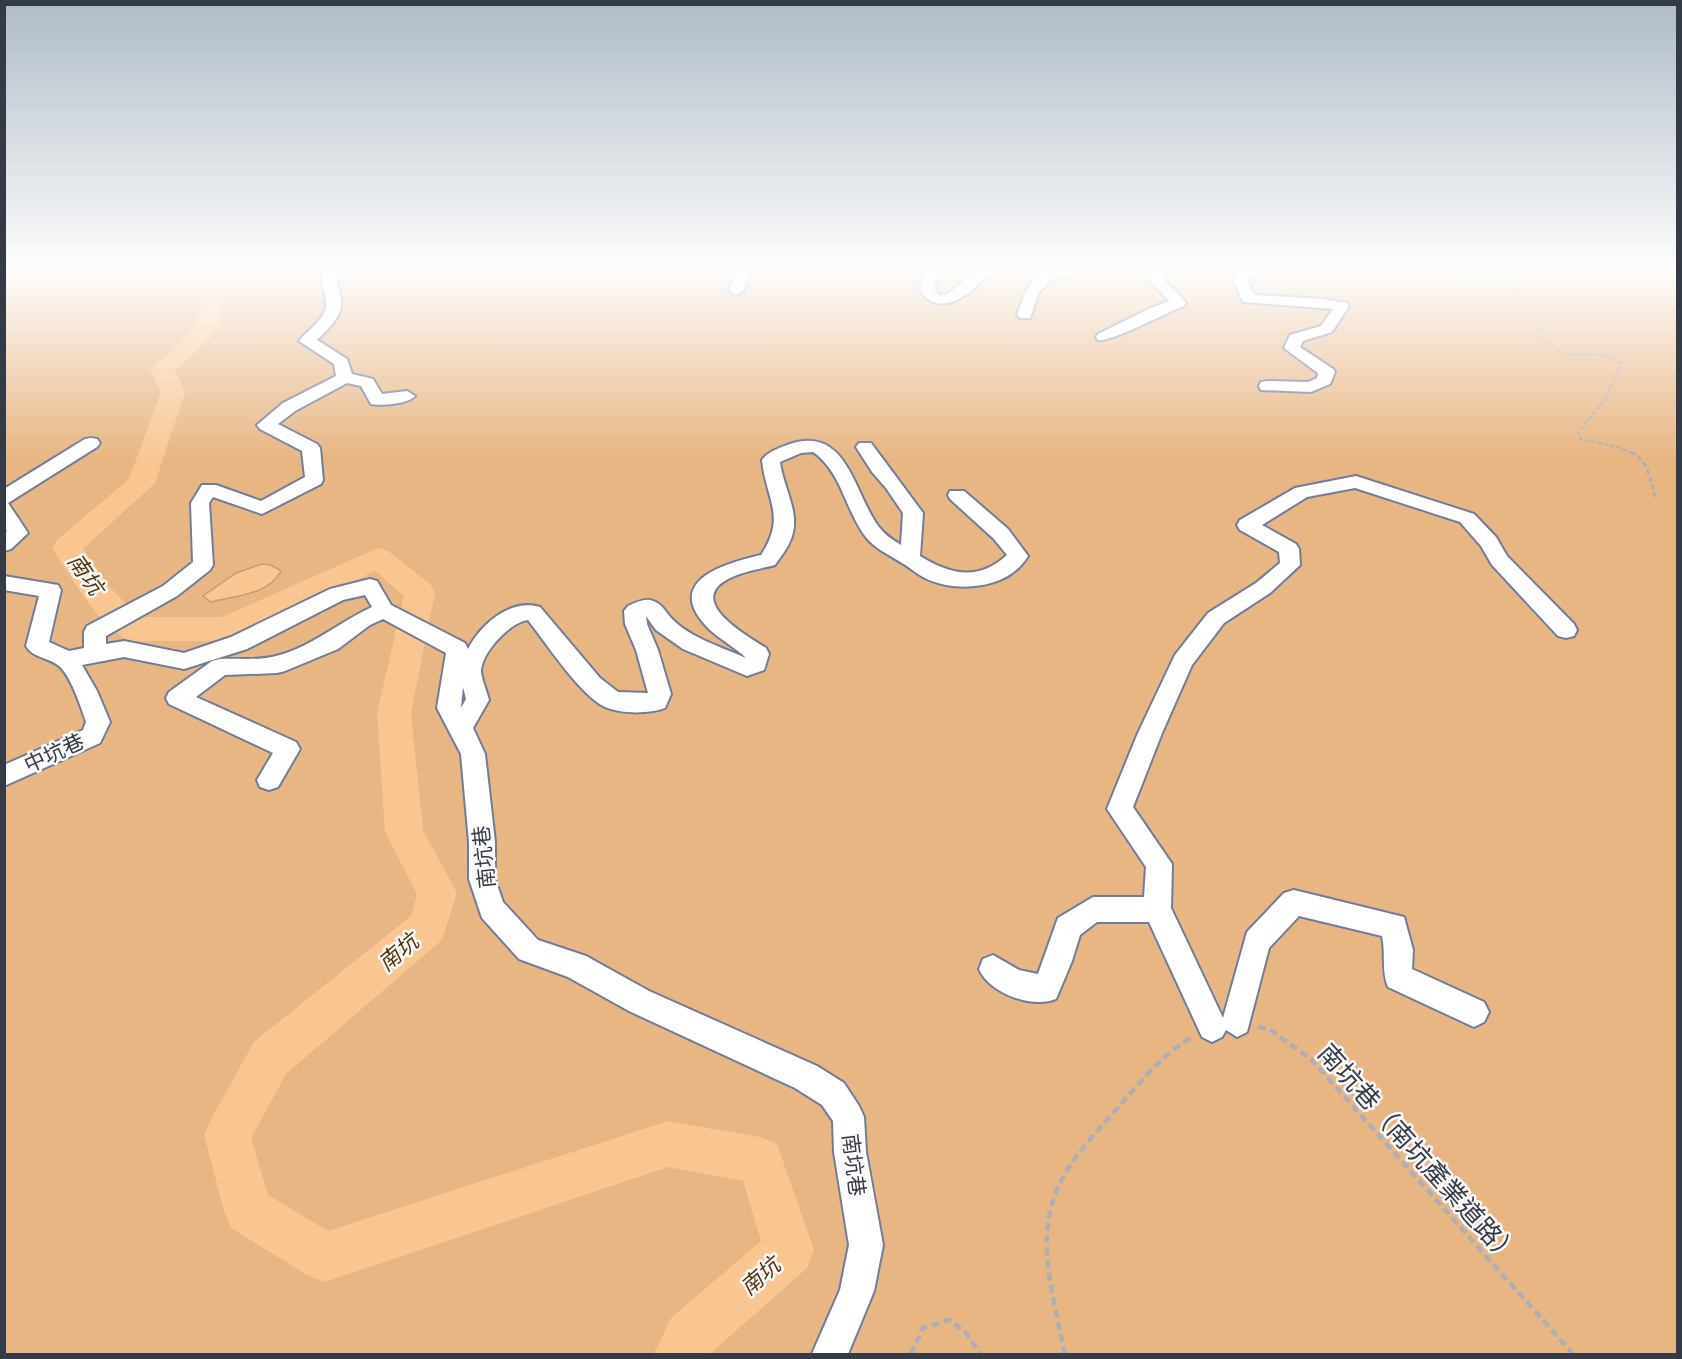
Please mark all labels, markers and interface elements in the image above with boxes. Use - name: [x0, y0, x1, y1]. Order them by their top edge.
- water label: 南坑: [62, 548, 112, 603]
- street label: 中坑巷: [20, 727, 88, 779]
- street label: 南坑巷: [467, 824, 501, 890]
- water label: 南坑: [372, 925, 426, 977]
- street label: 南坑巷（南坑產業道路）: [1311, 1037, 1527, 1271]
- street label: 南坑巷: [837, 1132, 871, 1198]
- water label: 南坑: [734, 1249, 788, 1301]

